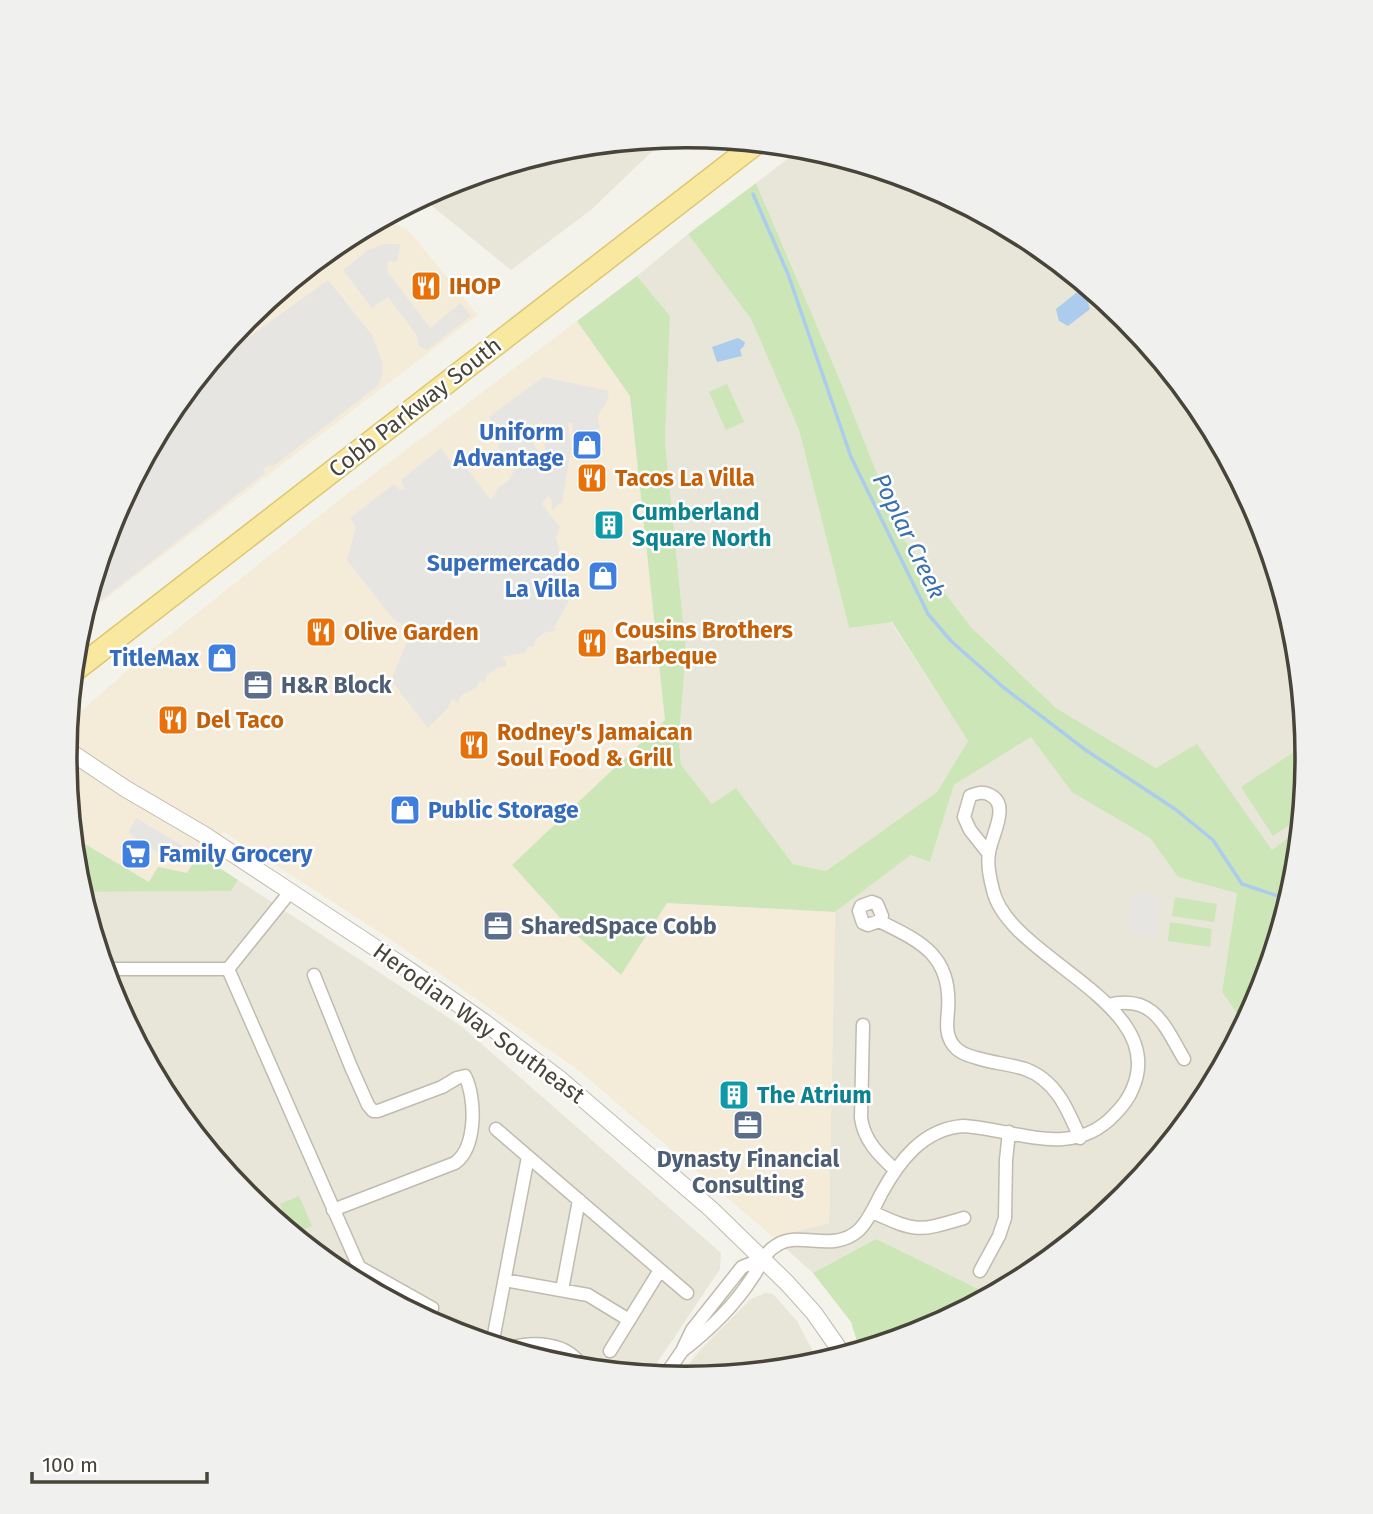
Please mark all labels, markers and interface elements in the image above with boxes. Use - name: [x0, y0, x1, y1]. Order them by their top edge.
- restaurant icon: IHOP: [409, 269, 443, 303]
- place label: IHOP: [449, 272, 501, 300]
- street label: Cobb Parkway South: [323, 331, 507, 483]
- place label: Uniform Advantage: [453, 418, 564, 472]
- shop icon: Uniform Advantage: [570, 428, 604, 462]
- restaurant icon: Tacos La Villa: [575, 461, 609, 495]
- place label: Tacos La Villa: [615, 464, 755, 492]
- water label: Poplar Creek: [867, 469, 951, 603]
- place label: Cumberland Square North: [632, 498, 771, 552]
- building icon: Cumberland Square North: [592, 508, 626, 542]
- place label: Supermercado La Villa: [427, 549, 580, 603]
- shop icon: Supermercado La Villa: [586, 559, 620, 593]
- restaurant icon: Olive Garden: [304, 615, 338, 649]
- place label: Cousins Brothers Barbeque: [615, 616, 793, 670]
- place label: Olive Garden: [344, 618, 479, 646]
- restaurant icon: Cousins Brothers Barbeque: [575, 626, 609, 660]
- shop icon: TitleMax: [205, 641, 239, 675]
- place label: TitleMax: [110, 644, 199, 672]
- office icon: H&R Block: [241, 668, 275, 702]
- place label: H&R Block: [281, 671, 392, 699]
- restaurant icon: Del Taco: [156, 703, 190, 737]
- place label: Del Taco: [196, 706, 284, 734]
- place label: Rodney's Jamaican Soul Food & Grill: [497, 718, 693, 772]
- restaurant icon: Rodney's Jamaican Soul Food & Grill: [457, 728, 491, 762]
- shop icon: Public Storage: [388, 793, 422, 827]
- place label: Public Storage: [428, 796, 579, 824]
- supermarket icon: Family Grocery: [119, 837, 153, 871]
- place label: Family Grocery: [159, 840, 314, 868]
- office icon: SharedSpace Cobb: [481, 909, 515, 943]
- place label: SharedSpace Cobb: [521, 912, 717, 940]
- street label: Herodian Way Southeast: [368, 937, 591, 1110]
- building icon: The Atrium: [717, 1078, 751, 1112]
- place label: The Atrium: [757, 1081, 872, 1109]
- office icon: Dynasty Financial Consulting: [731, 1108, 765, 1142]
- place label: Dynasty Financial Consulting: [657, 1145, 839, 1199]
- scale bar: [32, 1440, 206, 1484]
- text: 100 m: [42, 1452, 98, 1478]

